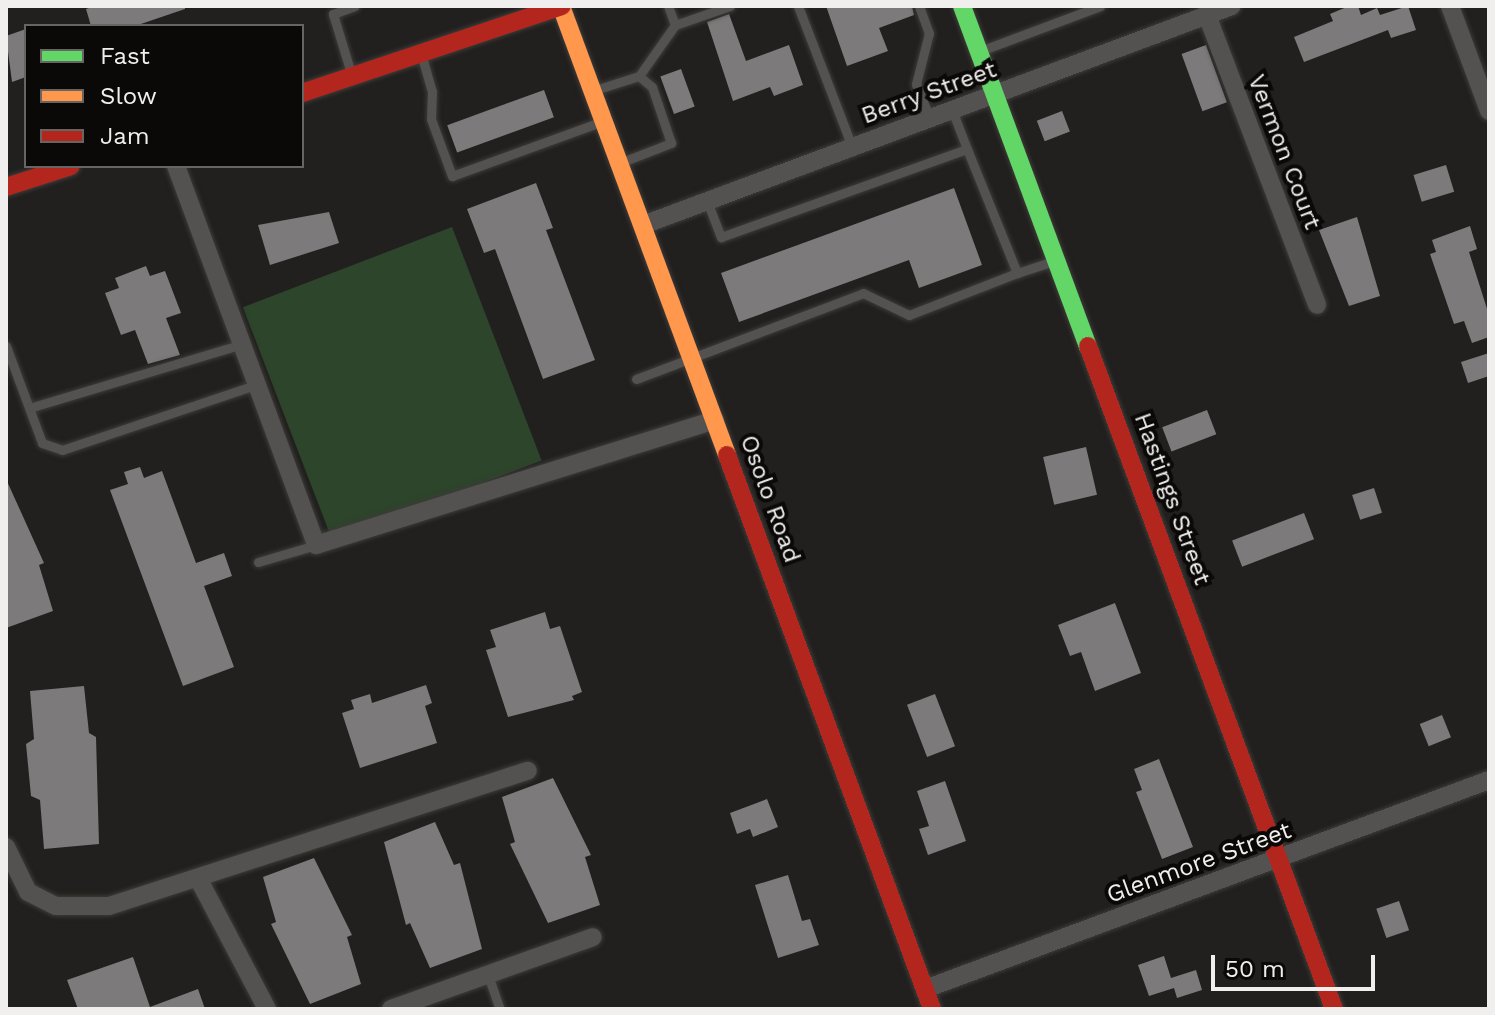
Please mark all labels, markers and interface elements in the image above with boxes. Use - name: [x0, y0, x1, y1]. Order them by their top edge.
- legend: [24, 24, 304, 168]
- text: Fast: [100, 42, 150, 70]
- street label: Berry Street: [857, 55, 1001, 131]
- street label: Vermon Court: [1241, 71, 1327, 233]
- text: Slow: [100, 82, 157, 110]
- text: Jam: [100, 122, 150, 150]
- street label: Hastings Street: [1128, 409, 1216, 589]
- street label: Osolo Road: [734, 431, 806, 567]
- street label: Glenmore Street: [1103, 816, 1295, 910]
- scale bar: [1215, 939, 1379, 989]
- text: 50 m: [1225, 955, 1285, 983]

